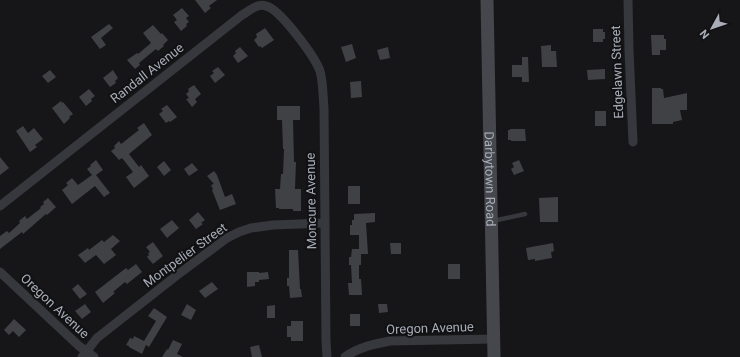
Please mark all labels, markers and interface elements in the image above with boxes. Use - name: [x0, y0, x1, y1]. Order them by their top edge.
- north arrow: [692, 8, 732, 48]
- street label: Edgelawn Street: [608, 25, 626, 119]
- text: N: [697, 27, 712, 41]
- street label: Randall Avenue: [107, 40, 187, 106]
- street label: Darbytown Road: [482, 131, 499, 227]
- street label: Moncure Avenue: [303, 152, 319, 250]
- street label: Montpelier Street: [140, 220, 230, 290]
- street label: Oregon Avenue: [18, 271, 92, 341]
- street label: Oregon Avenue: [386, 319, 474, 337]

